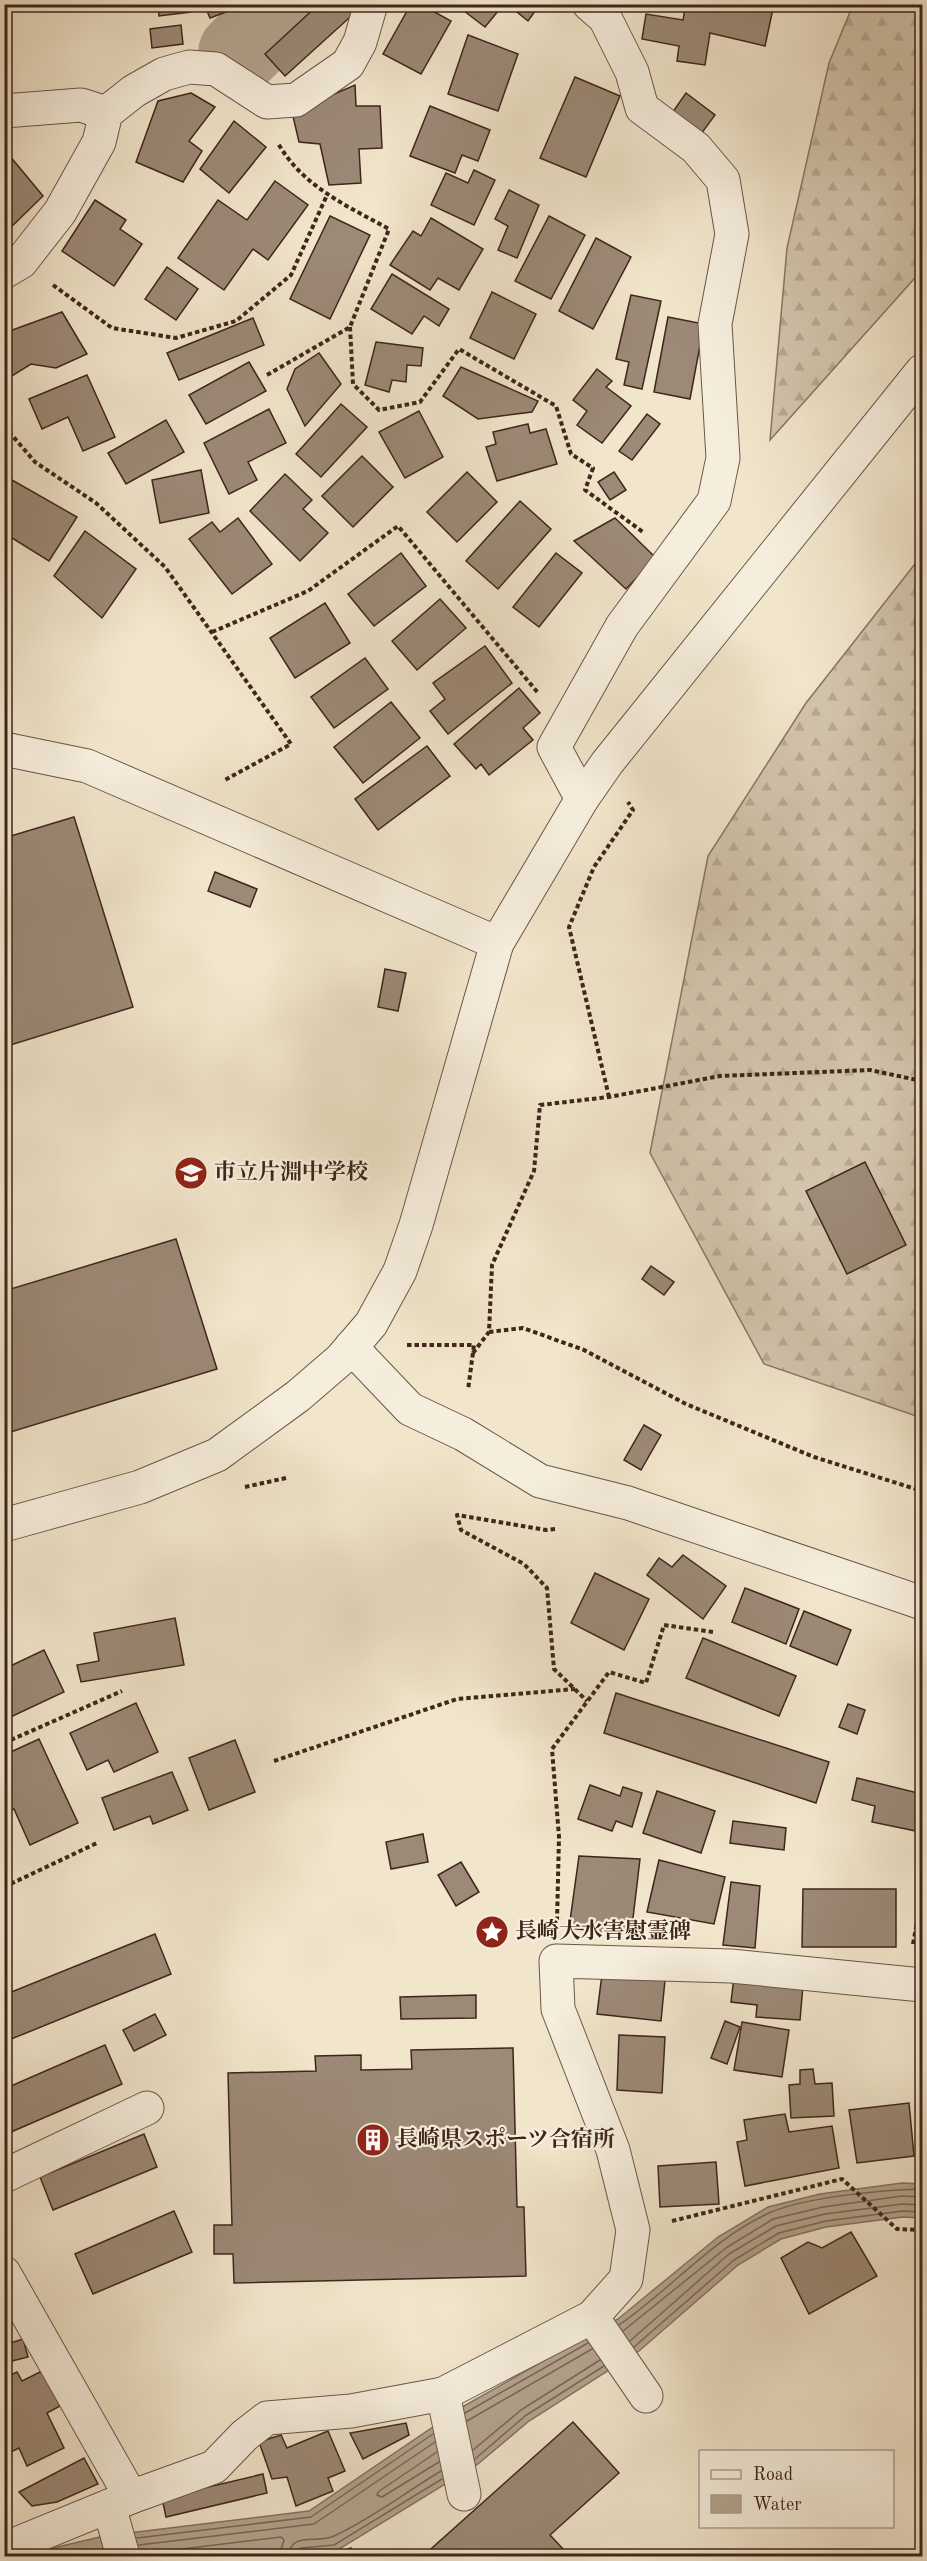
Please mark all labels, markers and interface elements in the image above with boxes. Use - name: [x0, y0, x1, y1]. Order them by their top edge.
- school or university icon: 市立片淵中学校: [173, 1155, 209, 1191]
- place label: 市立片淵中学校: [214, 1160, 368, 1184]
- place icon: 長崎大水害慰霊碑: [474, 1914, 510, 1950]
- place label: 長崎大水害慰霊碑: [515, 1918, 691, 1943]
- building icon: 長崎県スポーツ合宿所: [355, 2122, 391, 2158]
- place label: 長崎県スポーツ合宿所: [396, 2126, 615, 2151]
- legend: [699, 2450, 894, 2528]
- text: Road: [753, 2466, 793, 2484]
- text: Water: [753, 2496, 802, 2514]

